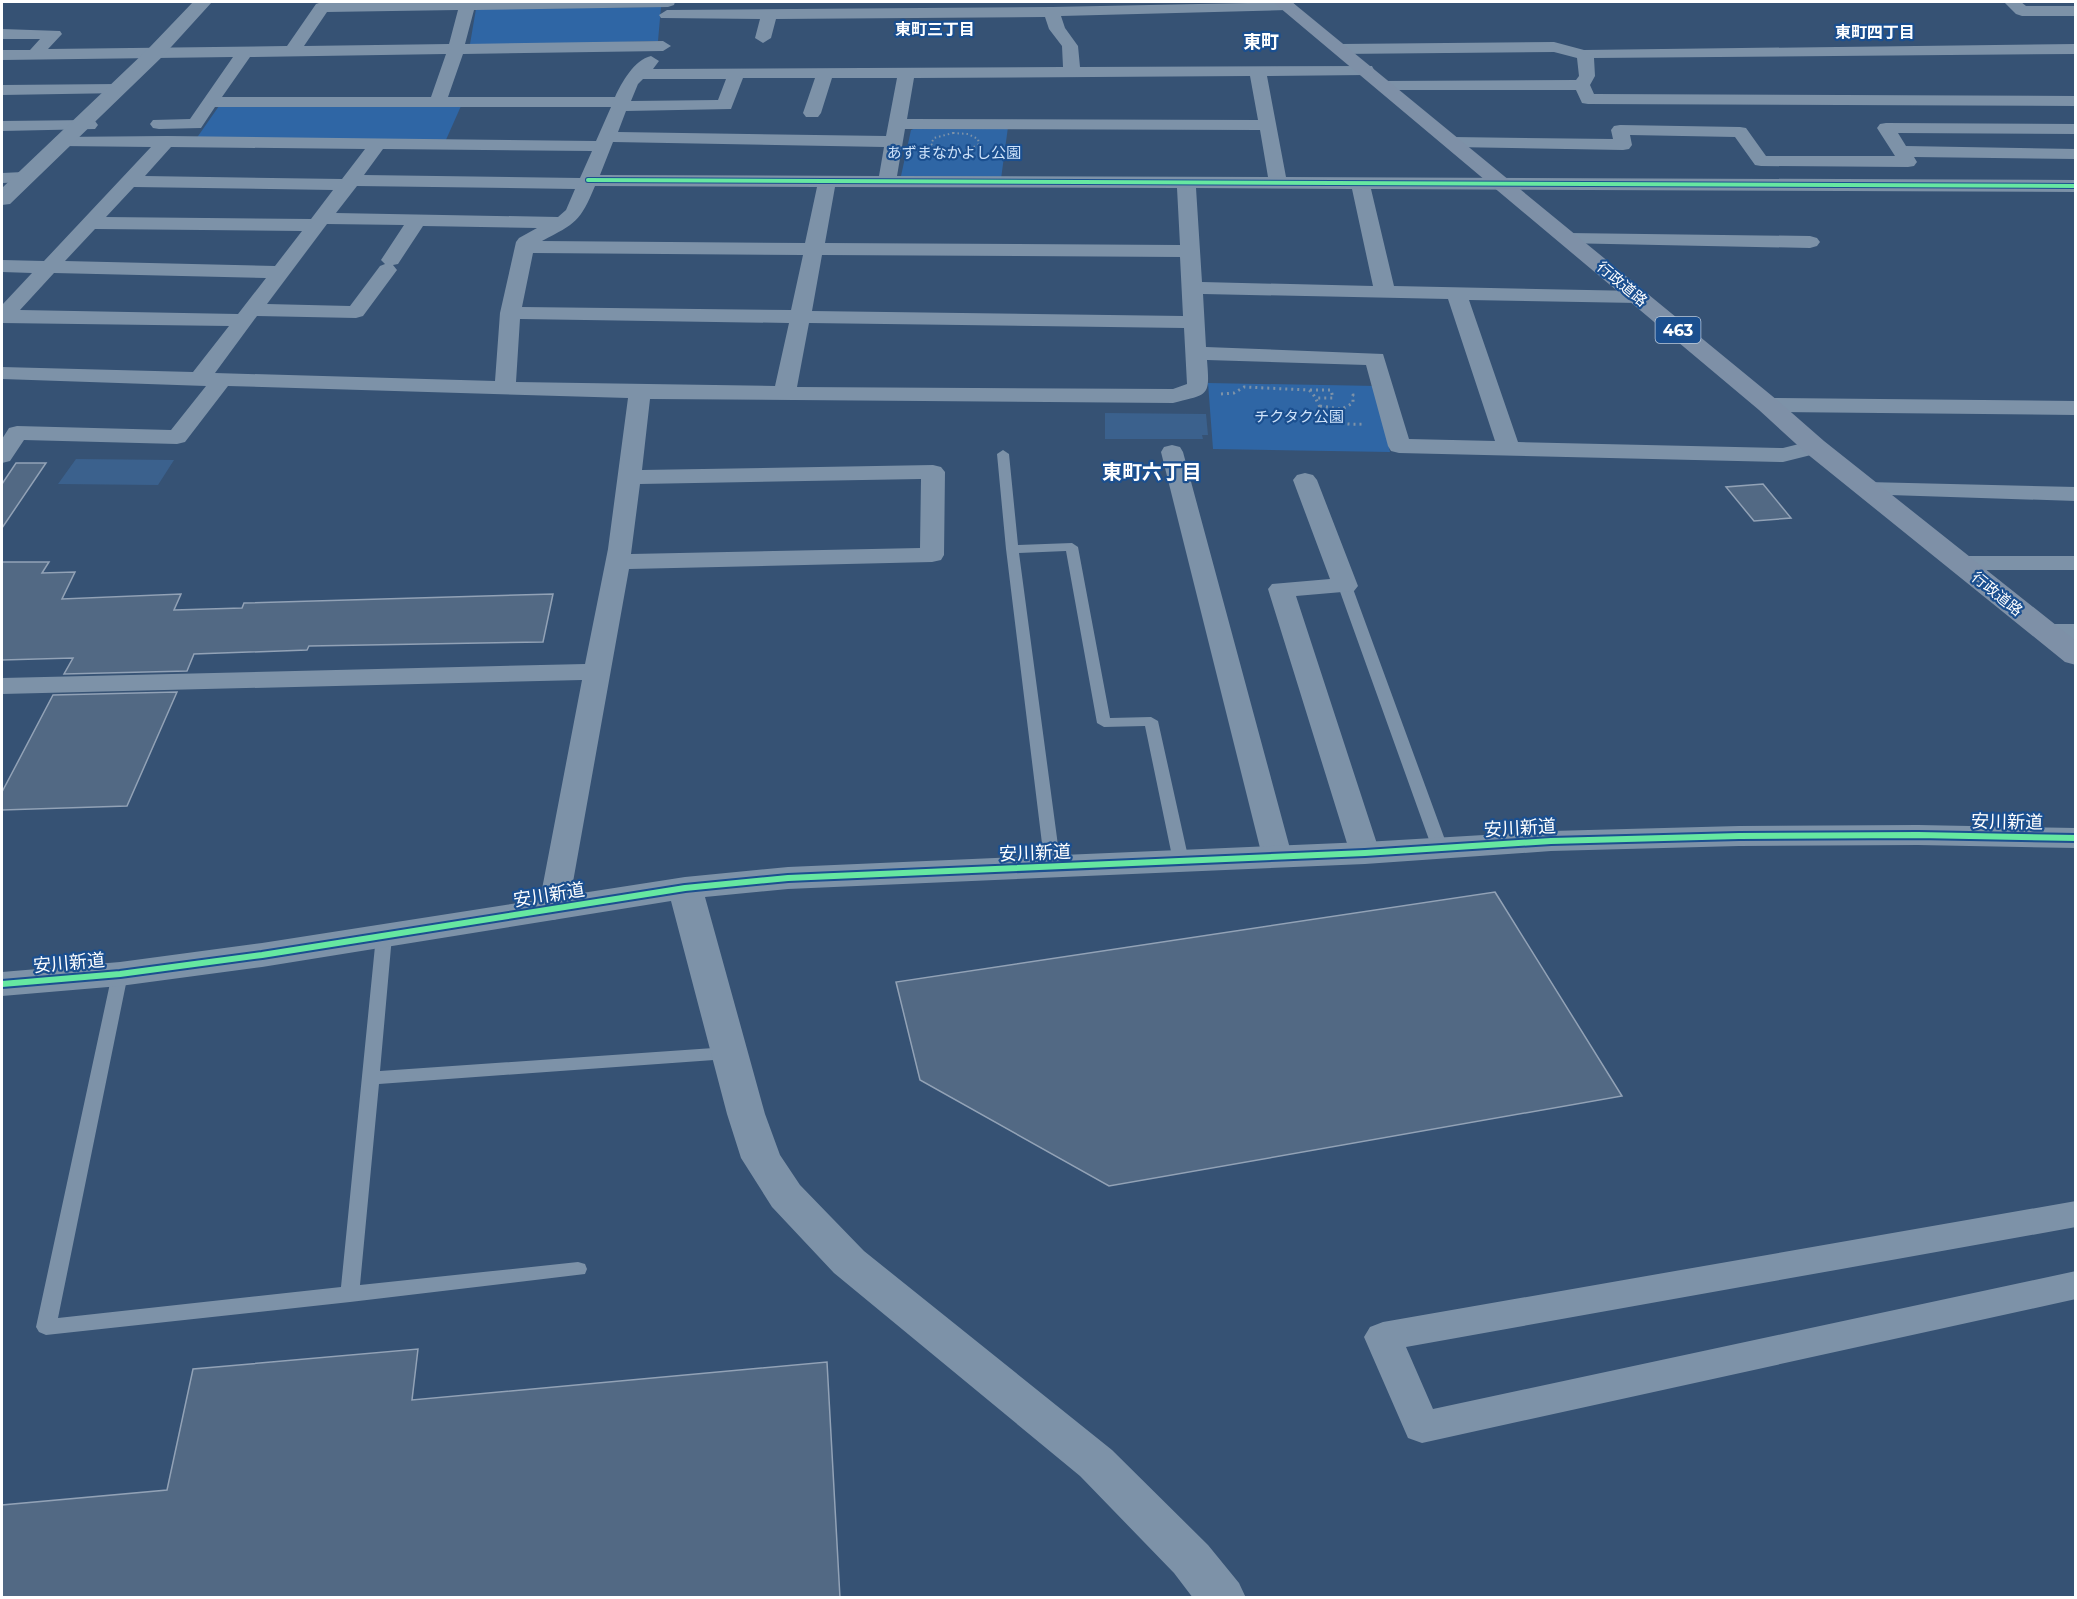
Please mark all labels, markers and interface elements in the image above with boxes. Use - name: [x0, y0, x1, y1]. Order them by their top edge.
- district label: 東町三丁目: [895, 20, 975, 39]
- district label: 東町四丁目: [1835, 23, 1915, 42]
- district label: 東町: [1243, 31, 1279, 53]
- park label: あずまなかよし公園: [887, 143, 1021, 162]
- street label: 行政道路: [1593, 257, 1651, 310]
- road number: 463: [1656, 317, 1700, 343]
- park label: チクタク公園: [1254, 407, 1344, 426]
- district label: 東町六丁目: [1102, 460, 1202, 484]
- street label: 行政道路: [1968, 567, 2027, 620]
- street label: 安川新道: [1971, 810, 2043, 834]
- street label: 安川新道: [1483, 815, 1557, 841]
- street label: 安川新道: [999, 841, 1071, 865]
- street label: 安川新道: [512, 879, 586, 911]
- street label: 安川新道: [32, 949, 106, 977]

